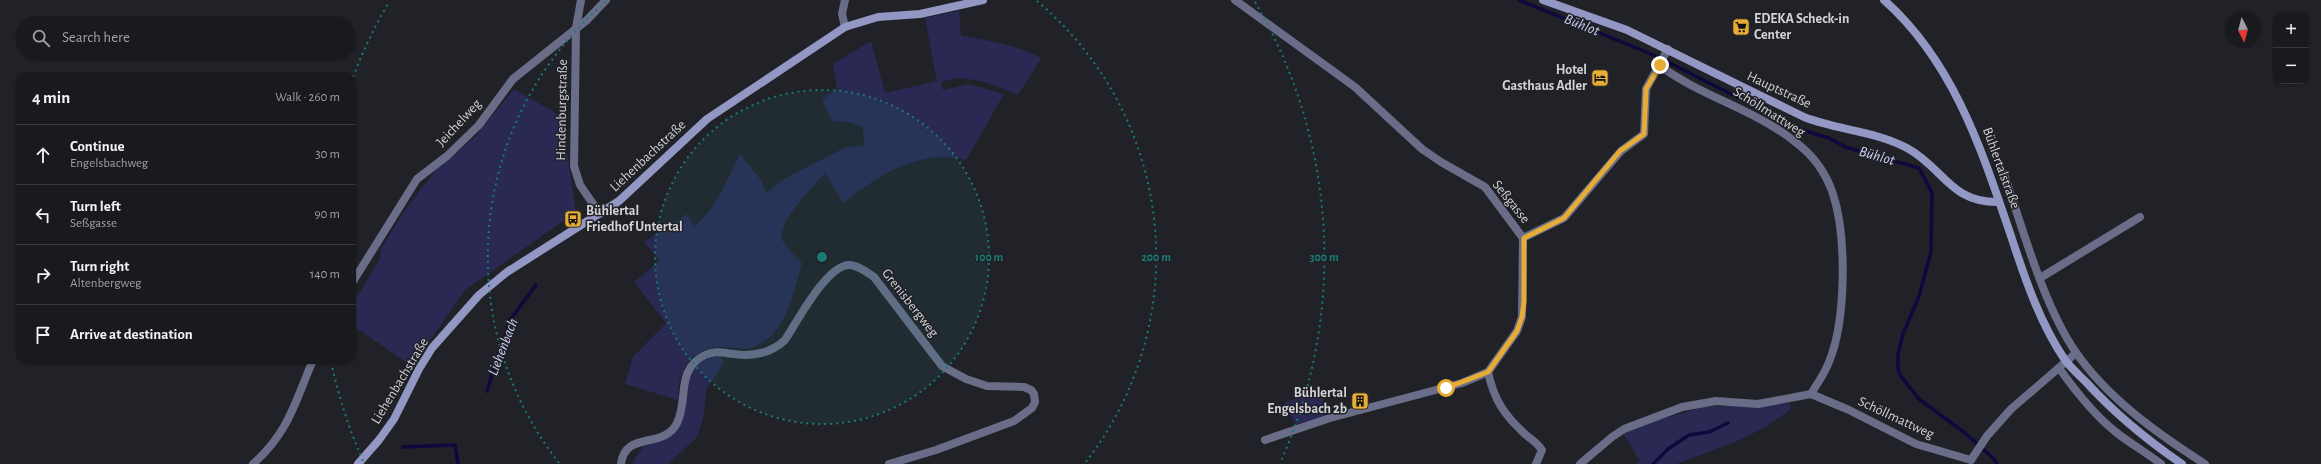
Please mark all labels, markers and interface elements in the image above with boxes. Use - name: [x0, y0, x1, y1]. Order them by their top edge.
- water label: Bühlot: [1562, 11, 1602, 39]
- place label: EDEKA Scheck-in Center: [1754, 12, 1849, 42]
- north arrow: [2225, 12, 2261, 48]
- map controls: [2273, 12, 2309, 84]
- button: +: [2273, 12, 2309, 48]
- search box: [16, 16, 356, 60]
- supermarket icon: EDEKA Scheck-in Center: [1731, 17, 1751, 37]
- icon: search: [30, 27, 52, 49]
- text: Search here: [62, 30, 130, 45]
- button: −: [2273, 48, 2309, 84]
- route end: [1651, 56, 1669, 74]
- street label: Hindenburgstraße: [554, 59, 570, 161]
- place label: Hotel Gasthaus Adler: [1502, 63, 1587, 93]
- hotel icon: Hotel Gasthaus Adler: [1590, 68, 1610, 88]
- street label: Hauptstraße: [1745, 69, 1813, 111]
- street label: Schöllmattweg: [1731, 84, 1808, 140]
- text: 4 min: [32, 89, 70, 106]
- text: Walk · 260 m: [275, 91, 340, 104]
- street label: Jeichelweg: [434, 97, 484, 149]
- street label: Liehenbachstraße: [608, 118, 688, 194]
- street label: Bühlertalstraße: [1980, 125, 2022, 211]
- text: Continue: [70, 139, 125, 154]
- icon: ahead: [32, 144, 54, 166]
- water label: Bühlot: [1857, 144, 1897, 168]
- text: 30 m: [315, 148, 340, 161]
- text: Engelsbachweg: [70, 157, 148, 170]
- street label: Seßgasse: [1490, 178, 1532, 226]
- text: Turn left: [70, 199, 121, 214]
- icon: left: [32, 204, 54, 226]
- place label: Bühlertal Friedhof Untertal: [586, 204, 683, 234]
- text: 90 m: [314, 208, 340, 221]
- bus stop icon: Bühlertal Friedhof Untertal: [563, 209, 583, 229]
- text: Seßgasse: [70, 217, 117, 230]
- centre of rings: [815, 250, 829, 264]
- text: 100 m: [975, 251, 1003, 263]
- text: 200 m: [1141, 251, 1171, 263]
- text: 300 m: [1309, 251, 1339, 263]
- text: Turn right: [70, 259, 129, 274]
- icon: right: [32, 264, 54, 286]
- street label: Grenisbergweg: [879, 266, 941, 340]
- text: 140 m: [310, 268, 340, 281]
- text: Altenbergweg: [70, 277, 141, 290]
- water label: Liehenbach: [485, 316, 521, 378]
- icon: arrive: [32, 324, 54, 346]
- text: Arrive at destination: [70, 327, 193, 342]
- street label: Liehenbachstraße: [369, 336, 431, 426]
- route start: [1437, 379, 1455, 397]
- place label: Bühlertal Engelsbach 2b: [1267, 386, 1347, 416]
- building icon: Bühlertal Engelsbach 2b: [1350, 391, 1370, 411]
- street label: Schöllmattweg: [1856, 394, 1936, 442]

